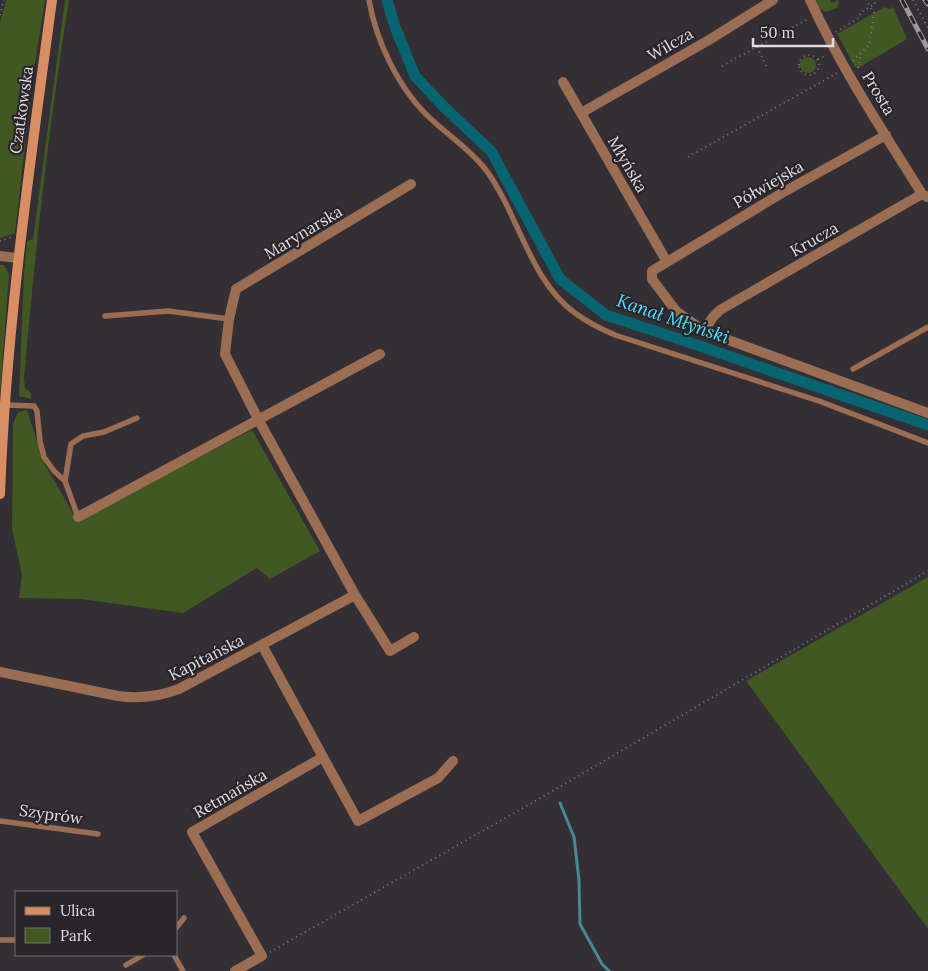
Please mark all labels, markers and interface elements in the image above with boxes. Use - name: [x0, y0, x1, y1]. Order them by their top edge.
- scale bar: [753, 15, 833, 47]
- street label: Wilcza: [644, 23, 696, 65]
- text: 50 m: [760, 23, 795, 42]
- street label: Czatkowska: [5, 65, 37, 155]
- street label: Prosta: [858, 67, 900, 119]
- street label: Młyńska: [604, 132, 652, 196]
- street label: Półwiejska: [729, 156, 807, 212]
- street label: Marynarska: [260, 201, 346, 263]
- street label: Krucza: [786, 217, 842, 261]
- water label: Kanał Młyński: [614, 289, 733, 349]
- street label: Kapitańska: [165, 629, 247, 685]
- street label: Retmańska: [190, 764, 270, 822]
- street label: Szyprów: [18, 800, 84, 828]
- legend: [15, 891, 178, 956]
- text: Ulica: [60, 901, 96, 920]
- text: Park: [60, 926, 91, 945]

